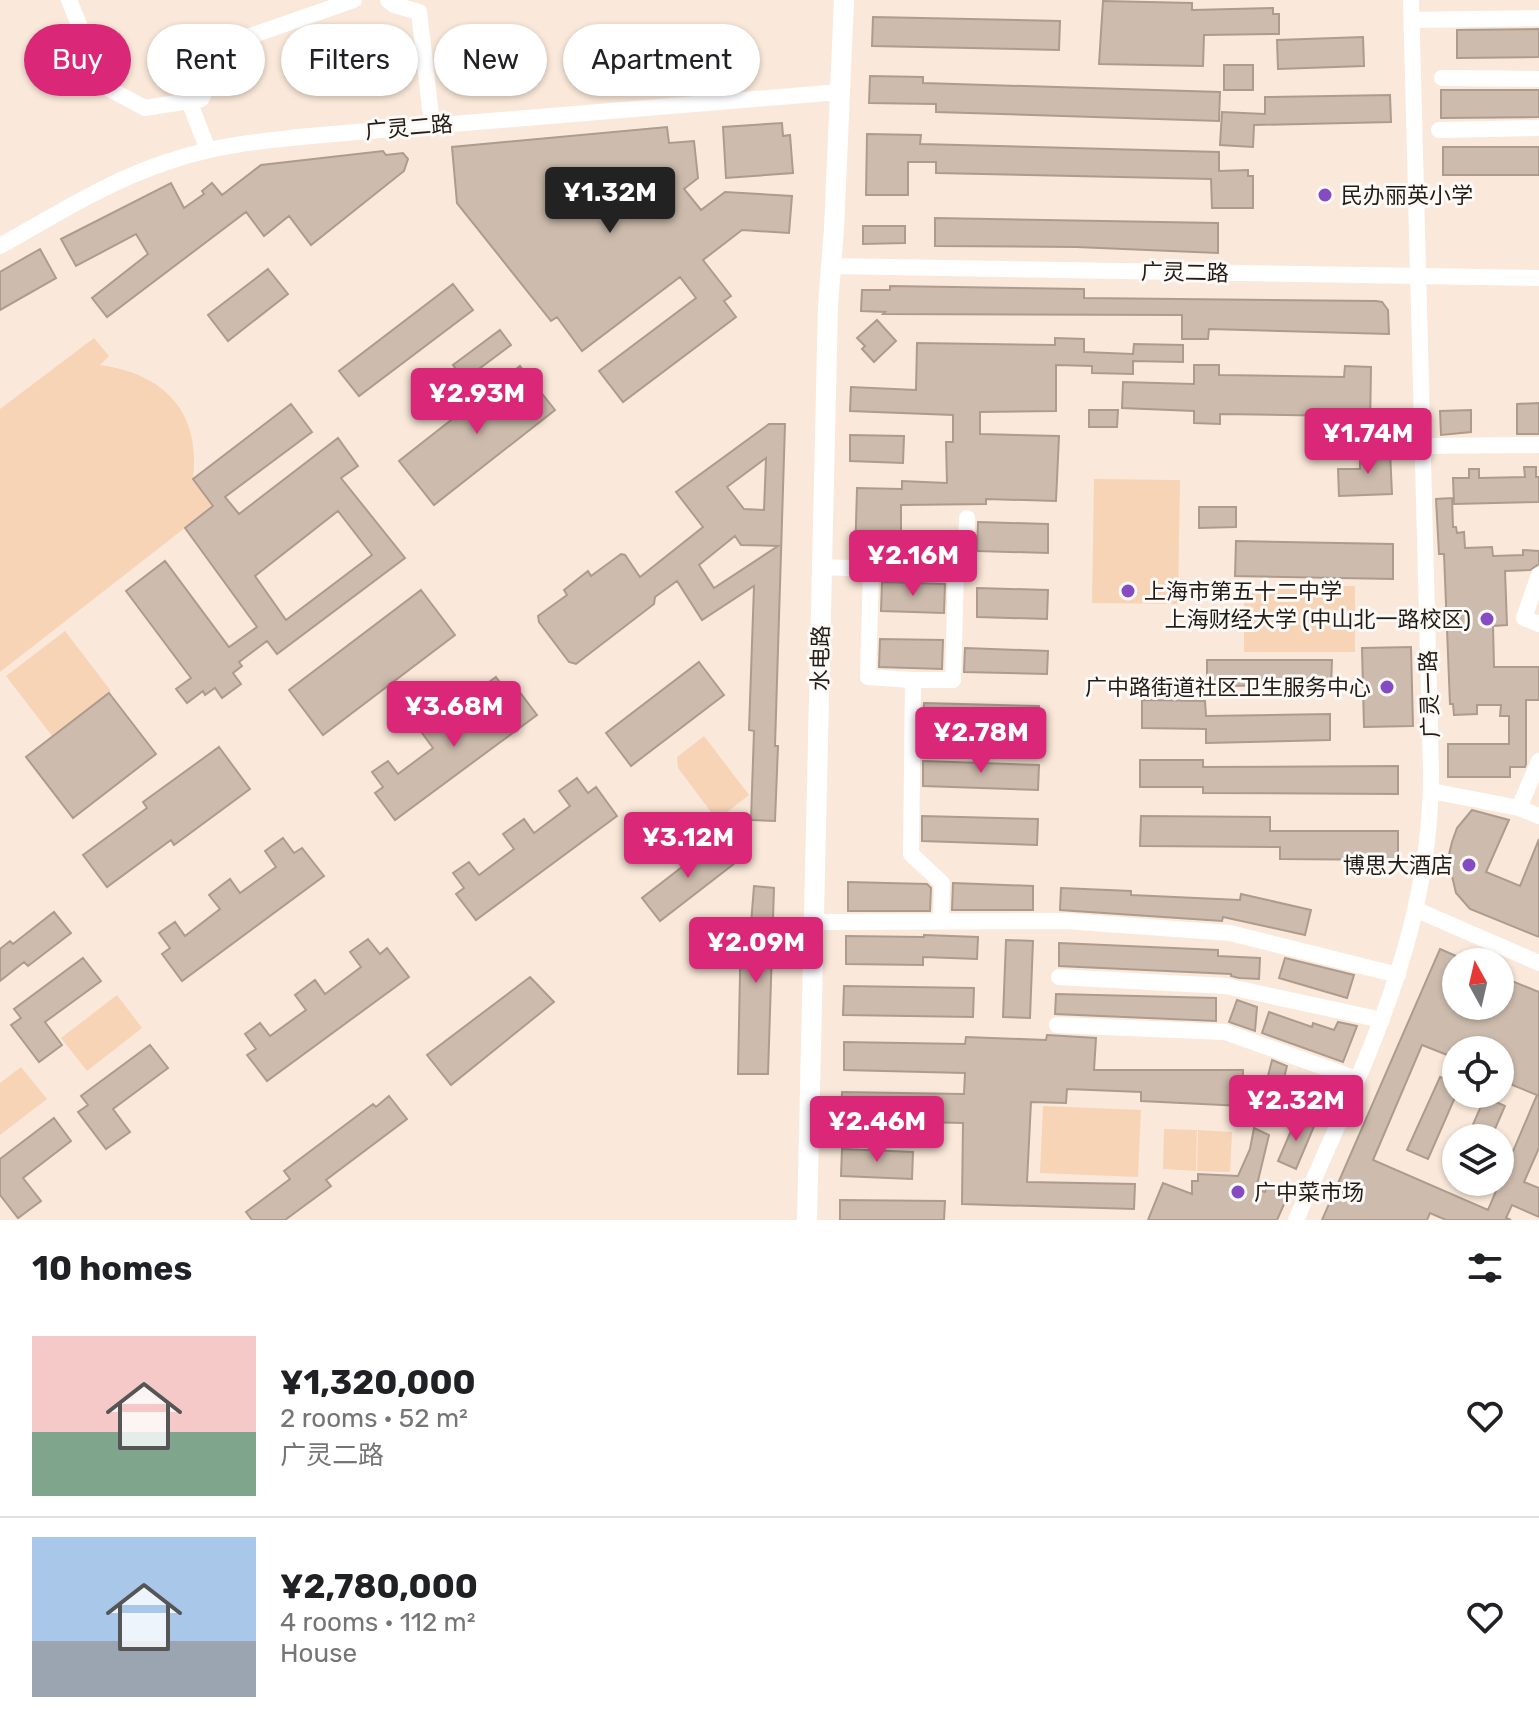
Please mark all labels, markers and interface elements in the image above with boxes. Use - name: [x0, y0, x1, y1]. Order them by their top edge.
- chip: Buy: [24, 24, 131, 96]
- chip: Rent: [147, 24, 265, 96]
- chip: Filters: [281, 24, 418, 96]
- chip: New: [434, 24, 547, 96]
- chip: Apartment: [563, 24, 760, 96]
- street label: 广灵二路: [364, 110, 454, 145]
- pin: ¥1.32M: [545, 167, 675, 235]
- text: ¥1.32M: [563, 177, 657, 208]
- place label: 民办丽英小学: [1341, 182, 1473, 209]
- marker: 民办丽英小学: [1316, 186, 1334, 204]
- street label: 广灵二路: [1141, 258, 1229, 287]
- pin: ¥2.93M: [412, 368, 542, 436]
- text: ¥2.93M: [429, 378, 525, 409]
- pin: ¥1.74M: [1303, 408, 1433, 476]
- text: ¥1.74M: [1323, 418, 1413, 449]
- pin: ¥2.16M: [848, 530, 978, 598]
- text: ¥2.16M: [867, 540, 959, 571]
- place label: 上海市第五十二中学: [1144, 578, 1342, 605]
- marker: 上海市第五十二中学: [1119, 582, 1137, 600]
- place label: 上海财经大学 (中山北一路校区): [1165, 606, 1471, 633]
- marker: 上海财经大学 (中山北一路校区): [1478, 610, 1496, 628]
- street label: 水电路: [806, 625, 835, 691]
- street label: 广灵一路: [1414, 650, 1445, 738]
- place label: 广中路街道社区卫生服务中心: [1085, 674, 1371, 701]
- marker: 广中路街道社区卫生服务中心: [1378, 678, 1396, 696]
- pin: ¥3.68M: [389, 681, 519, 749]
- text: ¥3.68M: [405, 691, 503, 722]
- pin: ¥2.78M: [916, 707, 1046, 775]
- text: ¥2.78M: [933, 717, 1029, 748]
- pin: ¥3.12M: [623, 812, 753, 880]
- text: ¥3.12M: [642, 822, 734, 853]
- place label: 博思大酒店: [1343, 852, 1453, 879]
- marker: 博思大酒店: [1460, 856, 1478, 874]
- pin: ¥2.09M: [691, 917, 821, 985]
- text: ¥2.09M: [707, 927, 805, 958]
- north arrow: [1442, 948, 1514, 1020]
- map controls: [1442, 948, 1514, 1196]
- button: locate: [1442, 1036, 1514, 1108]
- pin: ¥2.32M: [1231, 1075, 1361, 1143]
- text: ¥2.32M: [1247, 1085, 1345, 1116]
- pin: ¥2.46M: [812, 1096, 942, 1164]
- text: ¥2.46M: [828, 1106, 926, 1137]
- button: layers: [1442, 1124, 1514, 1196]
- place label: 广中菜市场: [1254, 1179, 1364, 1206]
- marker: 广中菜市场: [1229, 1183, 1247, 1201]
- icon: filters: [1463, 1246, 1507, 1290]
- text: 10 homes: [32, 1248, 192, 1289]
- text: ¥1,320,000: [280, 1362, 476, 1403]
- icon: home: [96, 1368, 192, 1464]
- icon: heart: [1463, 1394, 1507, 1438]
- text: 2 rooms · 52 m²: [280, 1403, 468, 1434]
- text: 广灵二路: [280, 1440, 384, 1471]
- text: ¥2,780,000: [280, 1566, 478, 1607]
- icon: home: [96, 1569, 192, 1665]
- icon: heart: [1463, 1595, 1507, 1639]
- text: 4 rooms · 112 m²: [280, 1607, 476, 1638]
- text: House: [280, 1638, 357, 1669]

